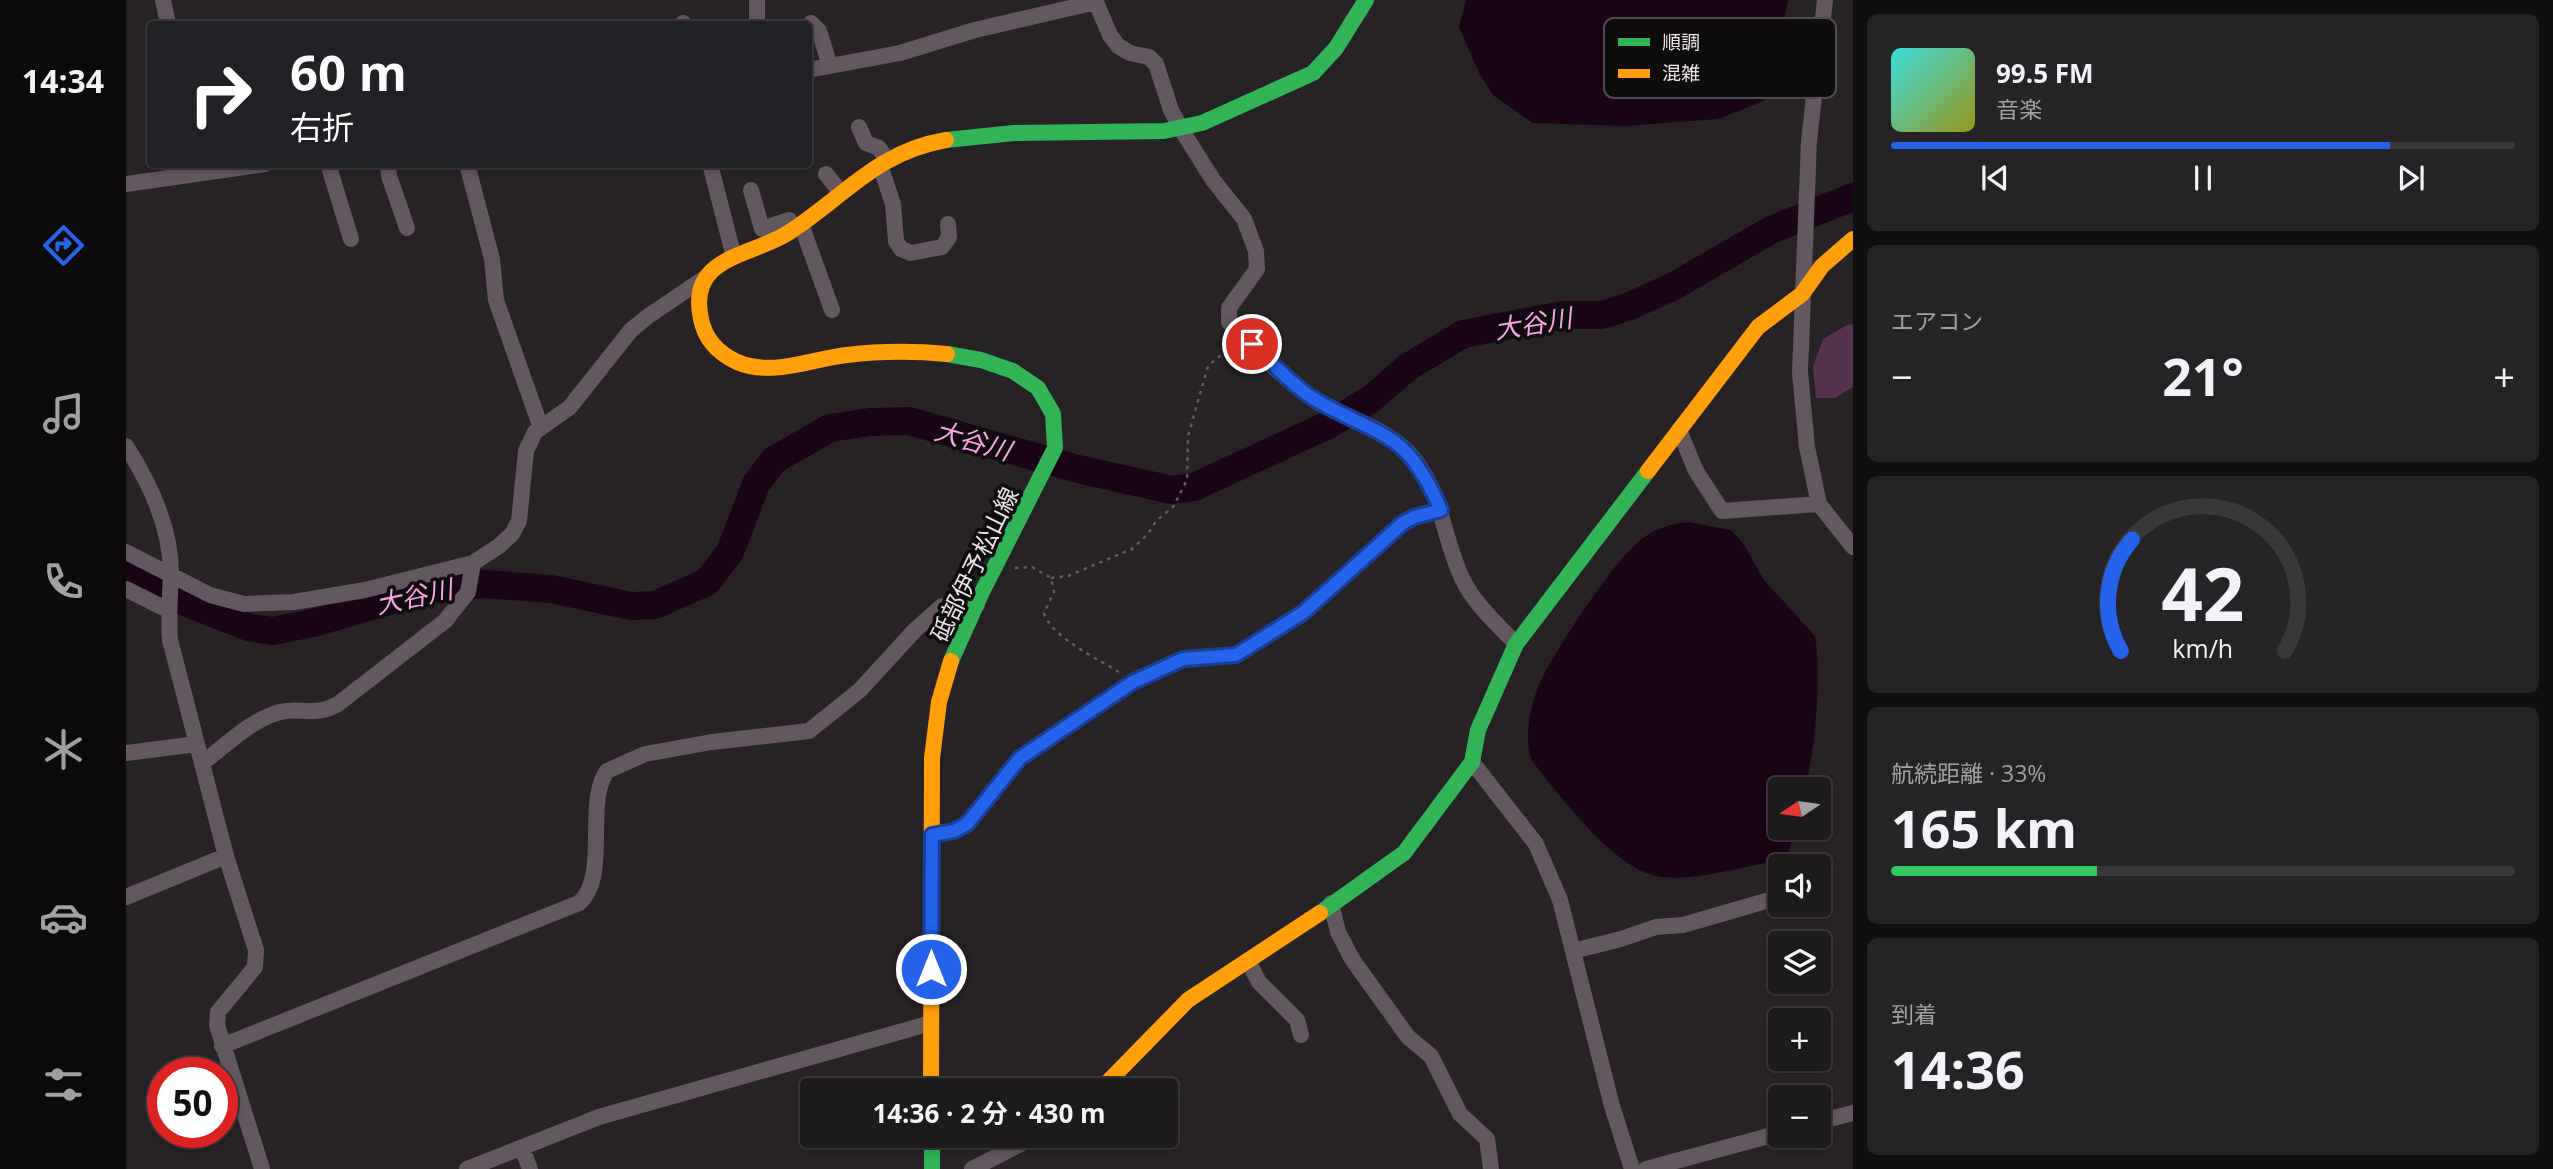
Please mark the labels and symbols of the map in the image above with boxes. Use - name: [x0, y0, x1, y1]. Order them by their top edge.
- legend: [1604, 18, 1836, 98]
- text: 順調: [1662, 29, 1700, 55]
- text: 混雑: [1662, 60, 1700, 86]
- water label: 大谷川: [1492, 299, 1577, 347]
- pin: [1222, 314, 1282, 374]
- water label: 大谷川: [931, 412, 1018, 469]
- street label: 砥部伊予松山線: [922, 481, 1026, 647]
- water label: 大谷川: [372, 570, 459, 622]
- north arrow: [1768, 777, 1830, 840]
- position arrow: [894, 932, 968, 1006]
- speed limit sign: 50: [147, 1057, 238, 1148]

